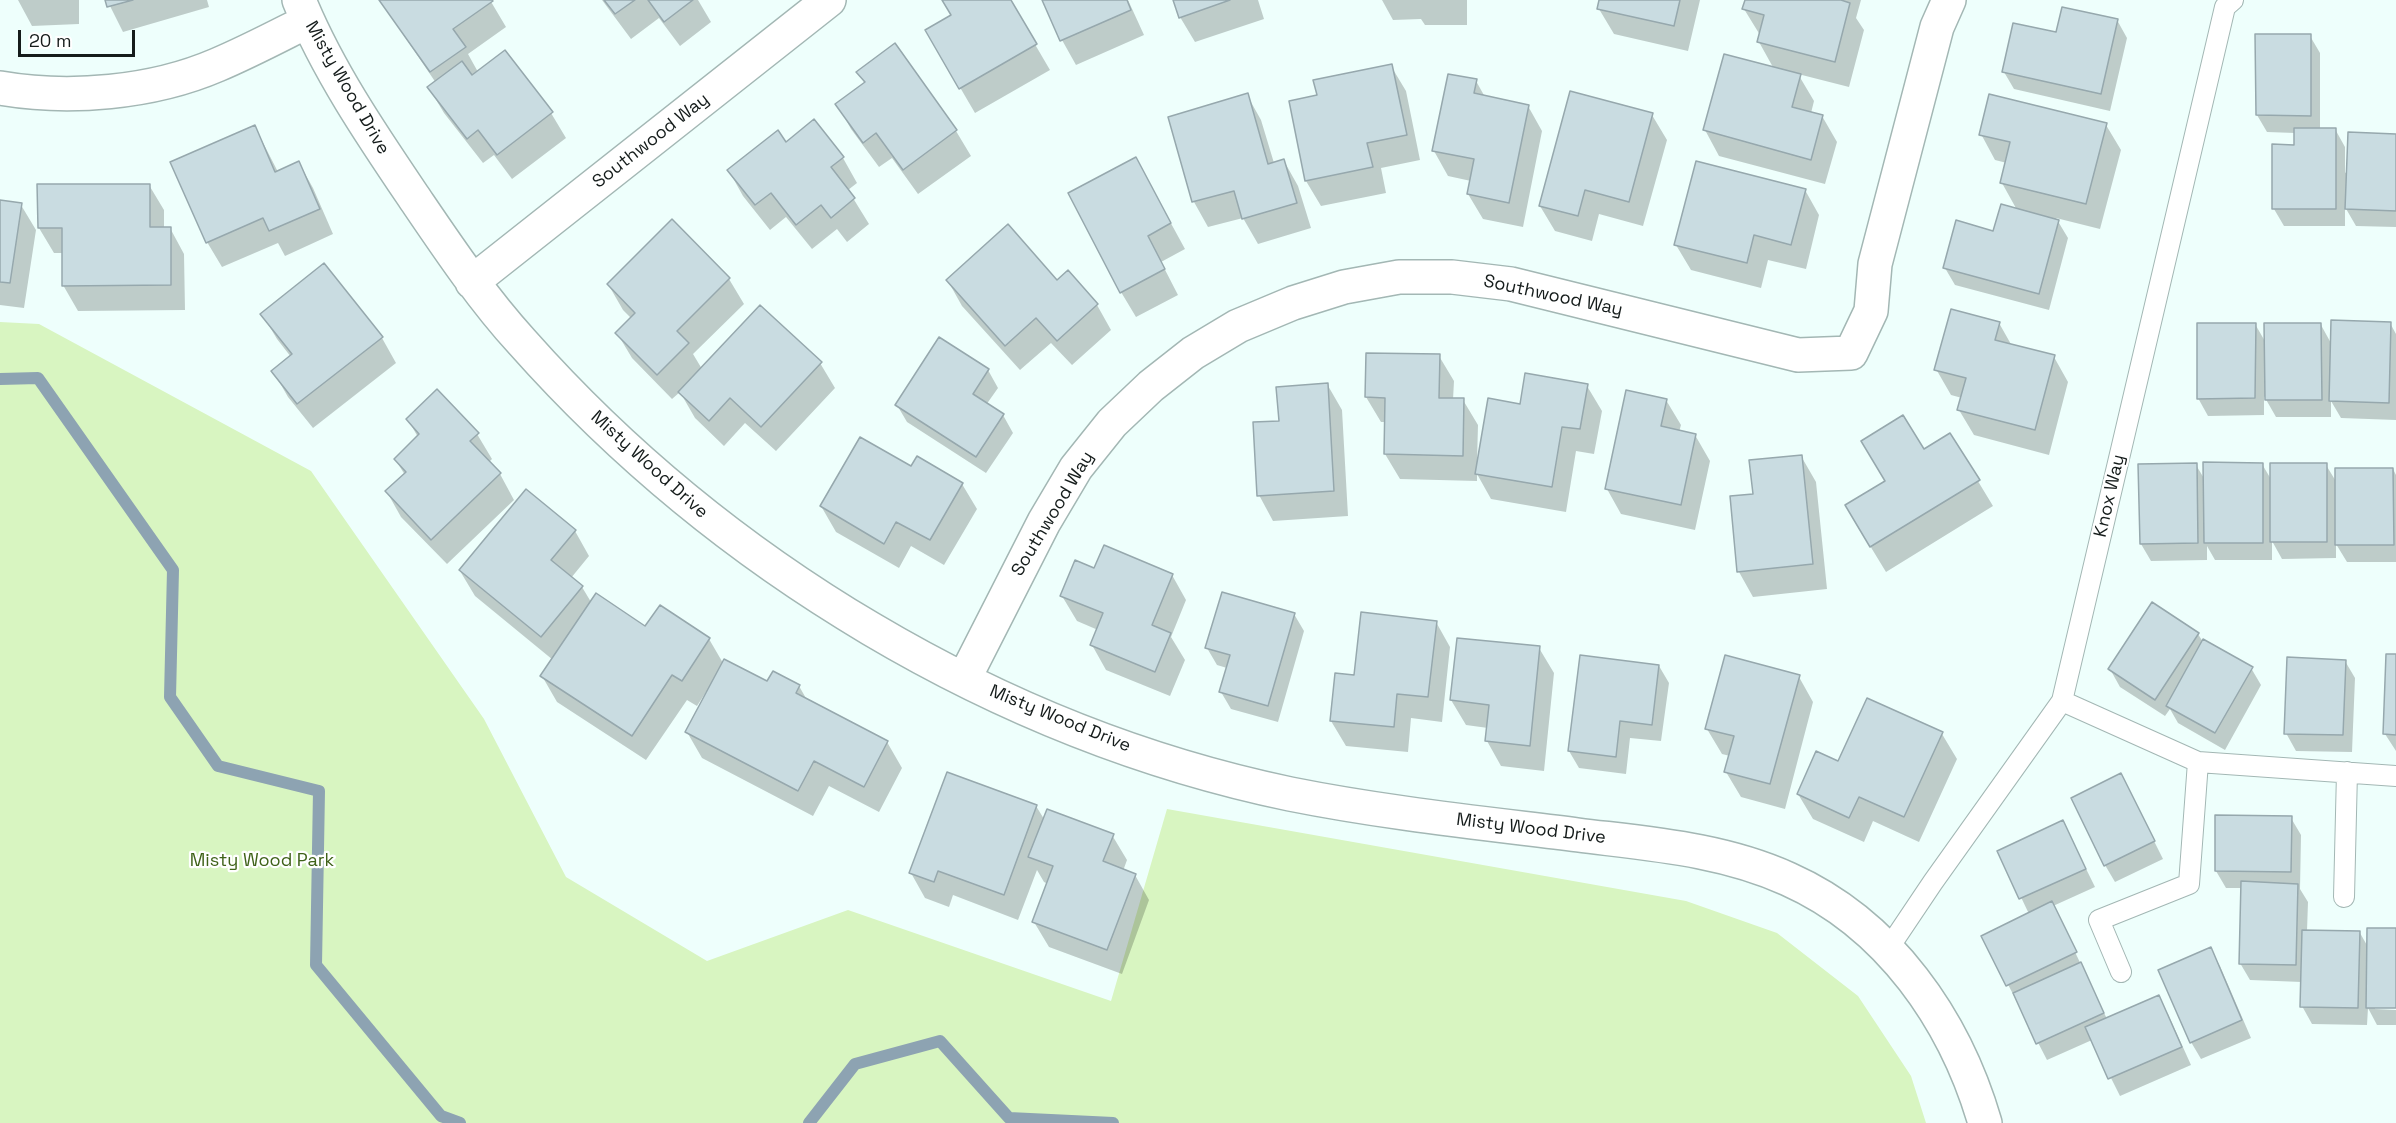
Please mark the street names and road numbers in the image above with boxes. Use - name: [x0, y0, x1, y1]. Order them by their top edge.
- street label: Misty Wood Drive: [300, 18, 394, 158]
- street label: Southwood Way: [588, 89, 714, 193]
- street label: Southwood Way: [1481, 271, 1625, 321]
- street label: Misty Wood Drive: [586, 407, 712, 523]
- street label: Southwood Way: [1007, 448, 1099, 580]
- street label: Knox Way: [2090, 452, 2130, 540]
- street label: Misty Wood Drive: [986, 681, 1134, 757]
- street label: Misty Wood Drive: [1455, 809, 1607, 849]

